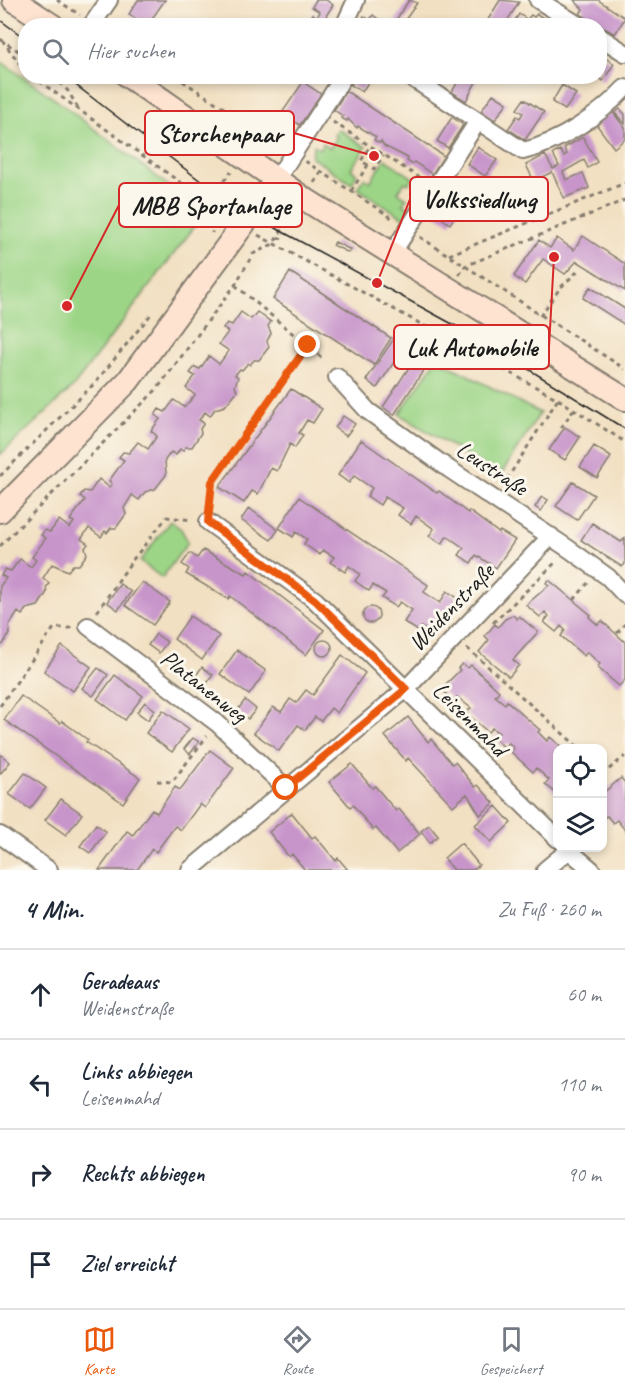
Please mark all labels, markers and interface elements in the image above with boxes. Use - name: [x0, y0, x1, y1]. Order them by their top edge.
- search box: [18, 18, 607, 84]
- icon: search: [39, 35, 72, 68]
- text: Hier suchen: [87, 37, 175, 65]
- callout: Storchenpaar: [145, 111, 294, 155]
- text: Storchenpaar: [157, 117, 285, 150]
- callout: Volkssiedlung: [410, 177, 548, 221]
- callout: MBB Sportanlage: [119, 183, 302, 227]
- text: Volkssiedlung: [422, 183, 538, 216]
- text: MBB Sportanlage: [132, 189, 293, 222]
- callout: Luk Automobile: [394, 325, 549, 369]
- route end: [294, 331, 320, 357]
- text: Luk Automobile: [406, 331, 540, 364]
- street label: Leustraße: [451, 434, 535, 503]
- street label: Weidenstraße: [402, 555, 502, 657]
- street label: Platanenweg: [155, 643, 254, 730]
- street label: Leisenmahd: [426, 675, 516, 765]
- map controls: [553, 744, 607, 852]
- button: locate: [553, 744, 607, 798]
- route start: [272, 774, 298, 800]
- button: layers: [553, 798, 607, 852]
- text: 4 Min.: [24, 893, 83, 926]
- text: Zu Fuß · 260 m: [498, 897, 601, 922]
- text: Geradeaus: [81, 968, 158, 996]
- icon: ahead: [24, 978, 57, 1011]
- text: 60 m: [567, 982, 601, 1007]
- text: Weidenstraße: [81, 996, 173, 1021]
- text: Links abbiegen: [81, 1058, 192, 1086]
- icon: left: [24, 1068, 57, 1101]
- text: 110 m: [558, 1072, 601, 1097]
- text: Leisenmahd: [81, 1086, 159, 1111]
- icon: right: [24, 1158, 57, 1191]
- text: Rechts abbiegen: [81, 1160, 204, 1188]
- text: 90 m: [567, 1162, 601, 1187]
- icon: arrive: [24, 1248, 57, 1281]
- text: Ziel erreicht: [81, 1250, 174, 1278]
- tab: Karte: [83, 1323, 116, 1379]
- tab: Route: [281, 1323, 314, 1379]
- tab: Gespeichert: [480, 1323, 542, 1379]

